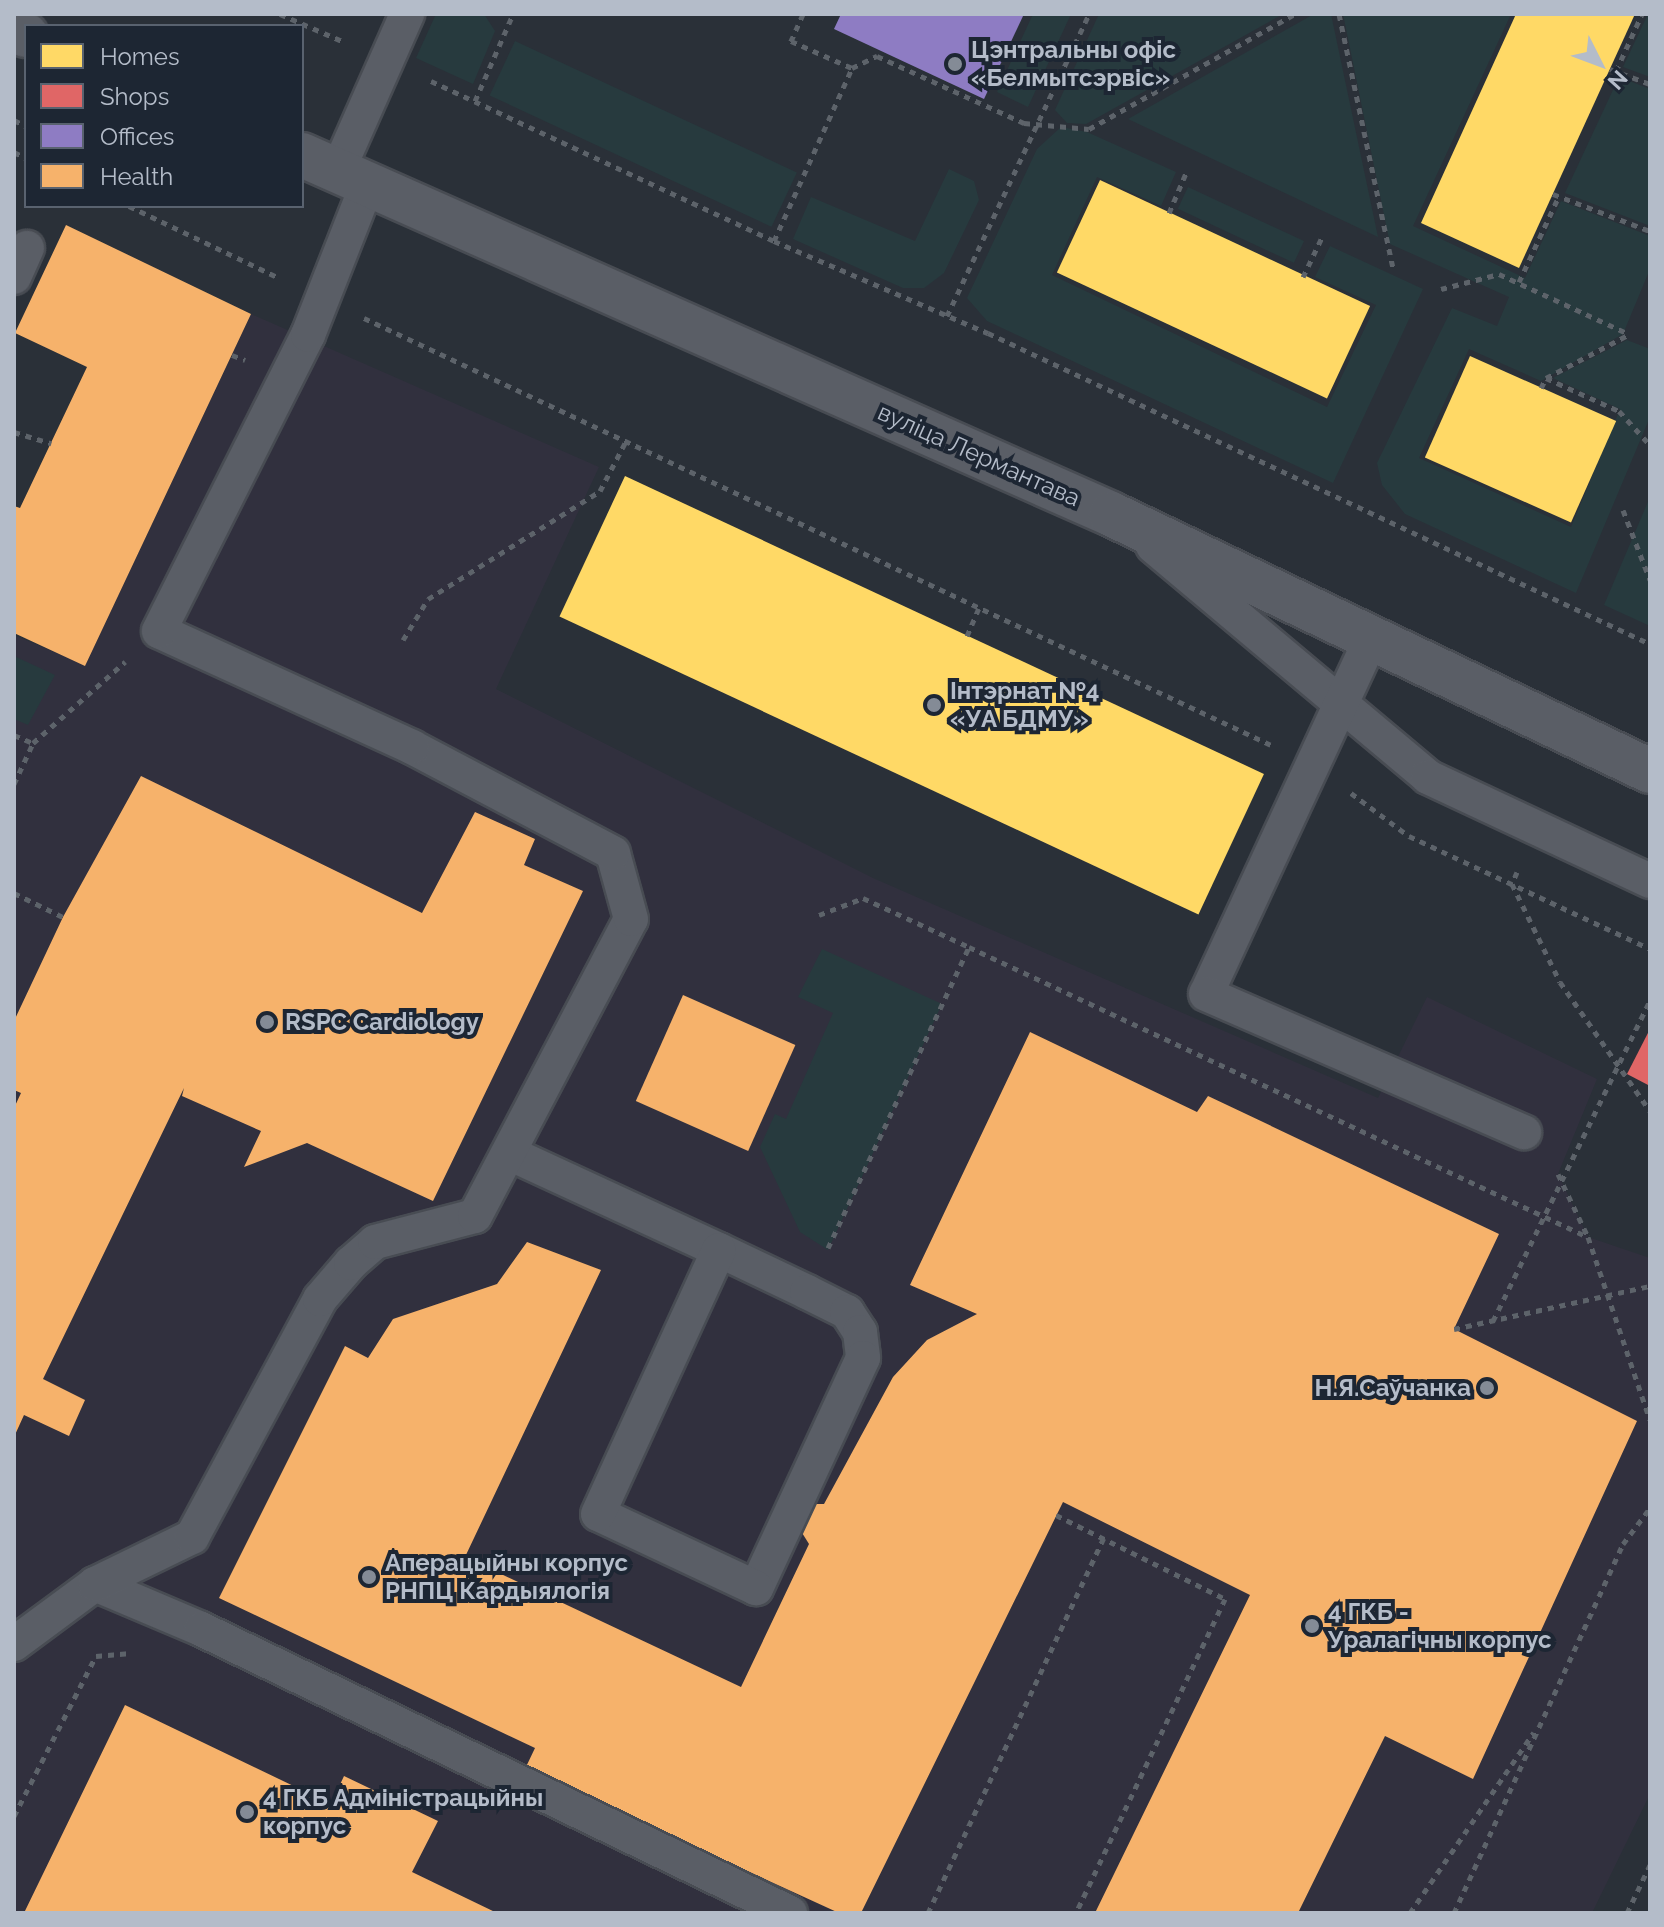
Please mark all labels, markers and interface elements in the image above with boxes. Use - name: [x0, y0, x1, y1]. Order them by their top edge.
- legend: [24, 24, 304, 208]
- north arrow: [1560, 24, 1640, 104]
- place label: Цэнтральны офiс «Белмытсэрвіс»: [971, 36, 1176, 92]
- text: Homes: [100, 42, 180, 71]
- marker: Цэнтральны офiс «Белмытсэрвіс»: [946, 55, 964, 73]
- text: N: [1603, 65, 1633, 95]
- text: Shops: [100, 82, 169, 111]
- text: Offices: [100, 122, 174, 151]
- text: Health: [100, 162, 173, 191]
- street label: вуліца Лермантава: [873, 397, 1085, 513]
- place label: Інтэрнат №4 «УА БДМУ»: [950, 677, 1100, 733]
- marker: Інтэрнат №4 «УА БДМУ»: [925, 696, 943, 714]
- place label: RSPC Cardiology: [285, 1008, 479, 1036]
- marker: RSPC Cardiology: [256, 1011, 278, 1033]
- place label: Н.Я.Саўчанка: [1315, 1374, 1471, 1402]
- marker: Н.Я.Саўчанка: [1478, 1379, 1496, 1397]
- place label: Аперацыйны корпус РНПЦ Кардыялогія: [385, 1549, 628, 1605]
- marker: Аперацыйны корпус РНПЦ Кардыялогія: [360, 1568, 378, 1586]
- place label: 4 ГКБ - Уралагічны корпус: [1328, 1598, 1552, 1654]
- marker: 4 ГКБ - Уралагічны корпус: [1303, 1617, 1321, 1635]
- place label: 4 ГКБ Адміністрацыйны корпус: [263, 1784, 544, 1840]
- marker: 4 ГКБ Адміністрацыйны корпус: [238, 1803, 256, 1821]

